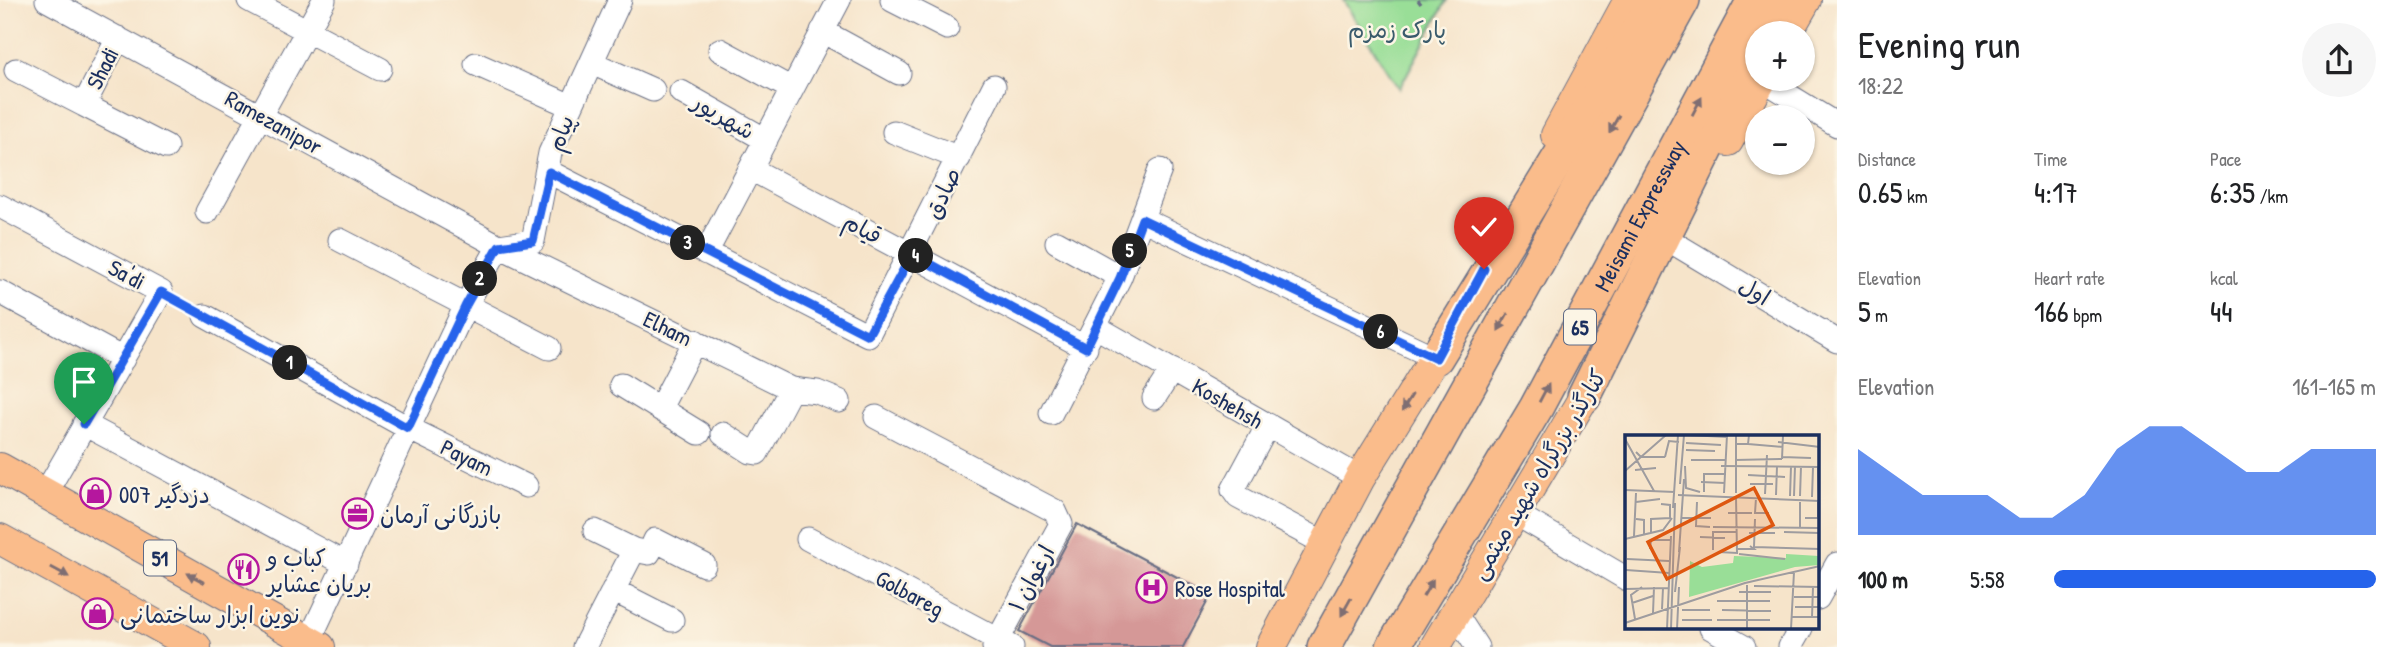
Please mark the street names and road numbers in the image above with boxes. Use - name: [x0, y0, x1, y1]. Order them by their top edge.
- street label: Shadi: [78, 42, 126, 94]
- street label: Ramezanipor: [220, 83, 328, 161]
- street label: شهریور: [685, 85, 761, 146]
- street label: پیام: [539, 110, 584, 157]
- street label: Meisami Expressway: [1586, 134, 1692, 296]
- street label: صادق: [916, 162, 968, 224]
- street label: قیام: [837, 205, 888, 254]
- street label: Sa'di: [103, 252, 151, 296]
- street label: اول: [1733, 270, 1777, 312]
- street label: Elham: [638, 303, 698, 353]
- road number: 65: [1564, 310, 1596, 344]
- street label: کنارگذر بزرگراه شهید میثمی: [1463, 363, 1613, 585]
- street label: Koshehsh: [1187, 370, 1269, 436]
- street label: Payam: [436, 431, 498, 483]
- street label: ارغوان ۱: [1001, 539, 1061, 617]
- road number: 51: [144, 540, 176, 576]
- street label: Golbareg: [870, 562, 950, 624]

